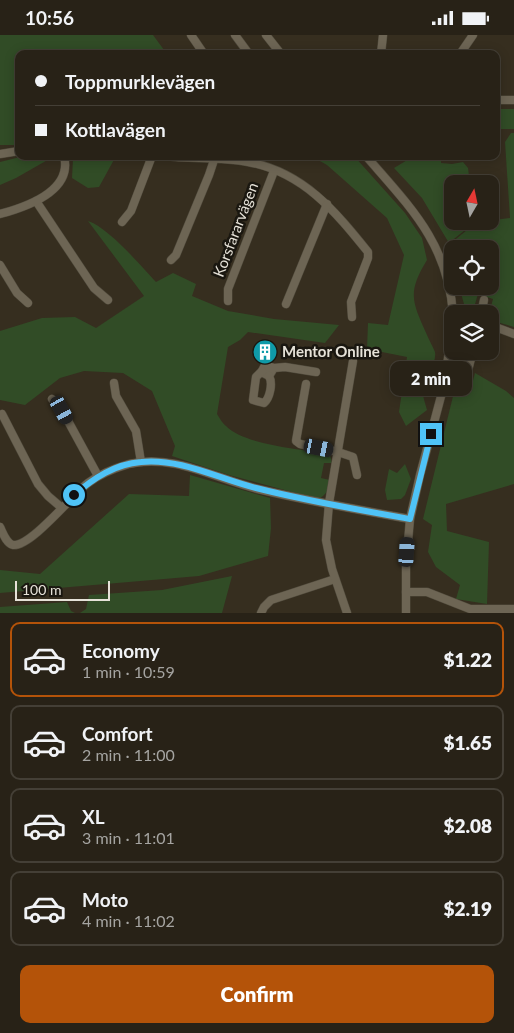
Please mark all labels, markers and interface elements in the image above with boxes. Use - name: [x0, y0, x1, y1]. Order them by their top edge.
- text: 10:56: [25, 6, 74, 29]
- text: Toppmurklevägen: [65, 70, 215, 93]
- text: Kottlavägen: [65, 118, 166, 141]
- north arrow: [444, 175, 499, 230]
- map controls: [444, 175, 499, 360]
- street label: Korsfararvägen: [209, 180, 261, 279]
- button: locate: [444, 240, 499, 295]
- button: layers: [444, 305, 499, 360]
- building icon: Mentor Online: [252, 339, 278, 365]
- place label: Mentor Online: [282, 342, 380, 360]
- callout: 2 min: [390, 361, 472, 397]
- text: 2 min: [411, 369, 451, 388]
- car: [48, 393, 75, 427]
- route end: [420, 423, 442, 445]
- car: [302, 438, 335, 458]
- route start: [63, 484, 85, 506]
- car: [398, 537, 415, 567]
- scale bar: [15, 578, 110, 601]
- text: 100 m: [22, 581, 61, 598]
- icon: car: [22, 637, 67, 682]
- text: Economy: [82, 639, 160, 662]
- text: $1.22: [443, 648, 492, 671]
- text: 1 min · 10:59: [82, 662, 175, 681]
- icon: car: [22, 720, 67, 765]
- text: Comfort: [82, 722, 153, 745]
- text: $1.65: [443, 731, 492, 754]
- text: 2 min · 11:00: [82, 745, 175, 764]
- icon: car: [22, 803, 67, 848]
- text: XL: [82, 805, 105, 828]
- text: $2.08: [443, 814, 492, 837]
- text: 3 min · 11:01: [82, 828, 175, 847]
- icon: car: [22, 886, 67, 931]
- text: Moto: [82, 888, 128, 911]
- text: $2.19: [443, 897, 492, 920]
- text: 4 min · 11:02: [82, 911, 175, 930]
- button: Confirm: [20, 965, 494, 1023]

